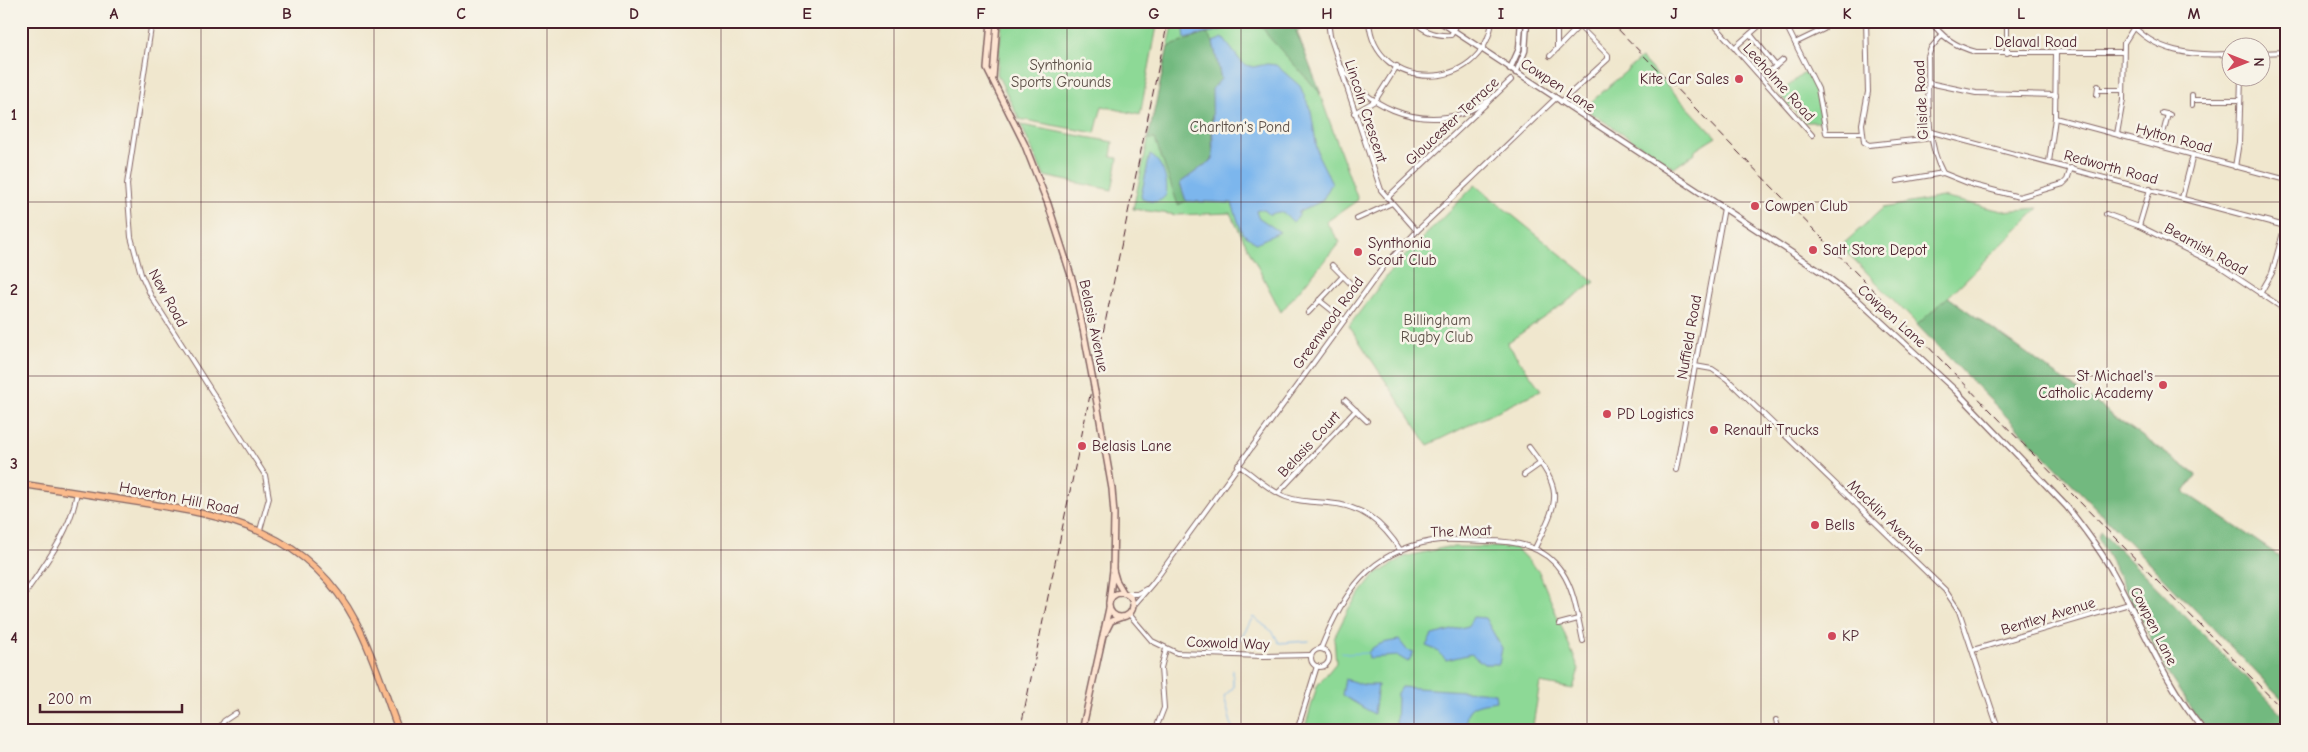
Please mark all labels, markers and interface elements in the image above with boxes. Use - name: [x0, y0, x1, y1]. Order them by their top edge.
- text: A: [110, 5, 119, 23]
- text: B: [282, 5, 292, 23]
- text: C: [456, 5, 466, 23]
- text: D: [629, 5, 639, 23]
- text: E: [802, 5, 812, 23]
- text: F: [976, 5, 986, 23]
- text: G: [1148, 5, 1160, 23]
- text: H: [1321, 5, 1333, 23]
- text: I: [1498, 5, 1504, 23]
- text: J: [1670, 5, 1678, 23]
- text: K: [1842, 5, 1852, 23]
- text: L: [2017, 5, 2025, 23]
- text: M: [2188, 5, 2201, 23]
- street label: Delaval Road: [1995, 33, 2077, 51]
- north arrow: [2220, 38, 2270, 88]
- street label: Leeholme Road: [1739, 39, 1819, 125]
- street label: Cowpen Lane: [1517, 54, 1599, 116]
- park label: Synthonia Sports Grounds: [1011, 56, 1111, 91]
- street label: Lincoln Crescent: [1341, 57, 1391, 165]
- text: N: [2250, 57, 2267, 67]
- street label: Gilside Road: [1910, 60, 1932, 140]
- place label: Kite Car Sales: [1640, 70, 1729, 88]
- street label: Gloucester Terrace: [1402, 73, 1503, 169]
- marker: Kite Car Sales: [1733, 73, 1745, 85]
- text: 1: [11, 106, 17, 124]
- park label: Charlton's Pond: [1190, 118, 1290, 136]
- street label: Hylton Road: [2134, 119, 2214, 157]
- street label: Redworth Road: [2062, 146, 2160, 188]
- place label: Cowpen Club: [1765, 197, 1848, 215]
- marker: Cowpen Club: [1749, 200, 1761, 212]
- street label: Beamish Road: [2161, 219, 2251, 279]
- place label: Synthonia Scout Club: [1368, 234, 1437, 269]
- place label: Salt Store Depot: [1823, 241, 1928, 259]
- marker: Salt Store Depot: [1807, 244, 1819, 256]
- marker: Synthonia Scout Club: [1352, 246, 1364, 258]
- street label: New Road: [145, 266, 191, 330]
- street label: Greenwood Road: [1288, 273, 1368, 373]
- street label: Belasis Avenue: [1075, 278, 1113, 375]
- text: 2: [10, 281, 18, 299]
- street label: Cowpen Lane: [1854, 281, 1930, 352]
- street label: Nuffield Road: [1673, 293, 1705, 381]
- park label: Billingham Rugby Club: [1401, 311, 1473, 346]
- place label: St Michael's Catholic Academy: [2039, 367, 2153, 402]
- marker: St Michael's Catholic Academy: [2157, 379, 2169, 391]
- place label: PD Logistics: [1617, 405, 1694, 423]
- street label: Belasis Court: [1274, 407, 1345, 481]
- marker: PD Logistics: [1601, 408, 1613, 420]
- place label: Renault Trucks: [1724, 421, 1819, 439]
- marker: Renault Trucks: [1708, 424, 1720, 436]
- place label: Belasis Lane: [1092, 437, 1172, 455]
- marker: Belasis Lane: [1076, 440, 1088, 452]
- text: 3: [10, 455, 18, 473]
- street label: Macklin Avenue: [1844, 476, 1929, 559]
- street label: Haverton Hill Road: [118, 478, 240, 518]
- place label: Bells: [1825, 516, 1855, 534]
- marker: Bells: [1809, 519, 1821, 531]
- street label: The Moat: [1430, 521, 1492, 541]
- street label: Cowpen Lane: [2127, 584, 2182, 669]
- street label: Bentley Avenue: [1999, 593, 2098, 639]
- place label: KP: [1842, 627, 1859, 645]
- text: 4: [10, 629, 18, 647]
- marker: KP: [1826, 630, 1838, 642]
- street label: Coxwold Way: [1186, 633, 1270, 653]
- scale bar: [40, 682, 182, 714]
- text: 200 m: [48, 690, 92, 708]

